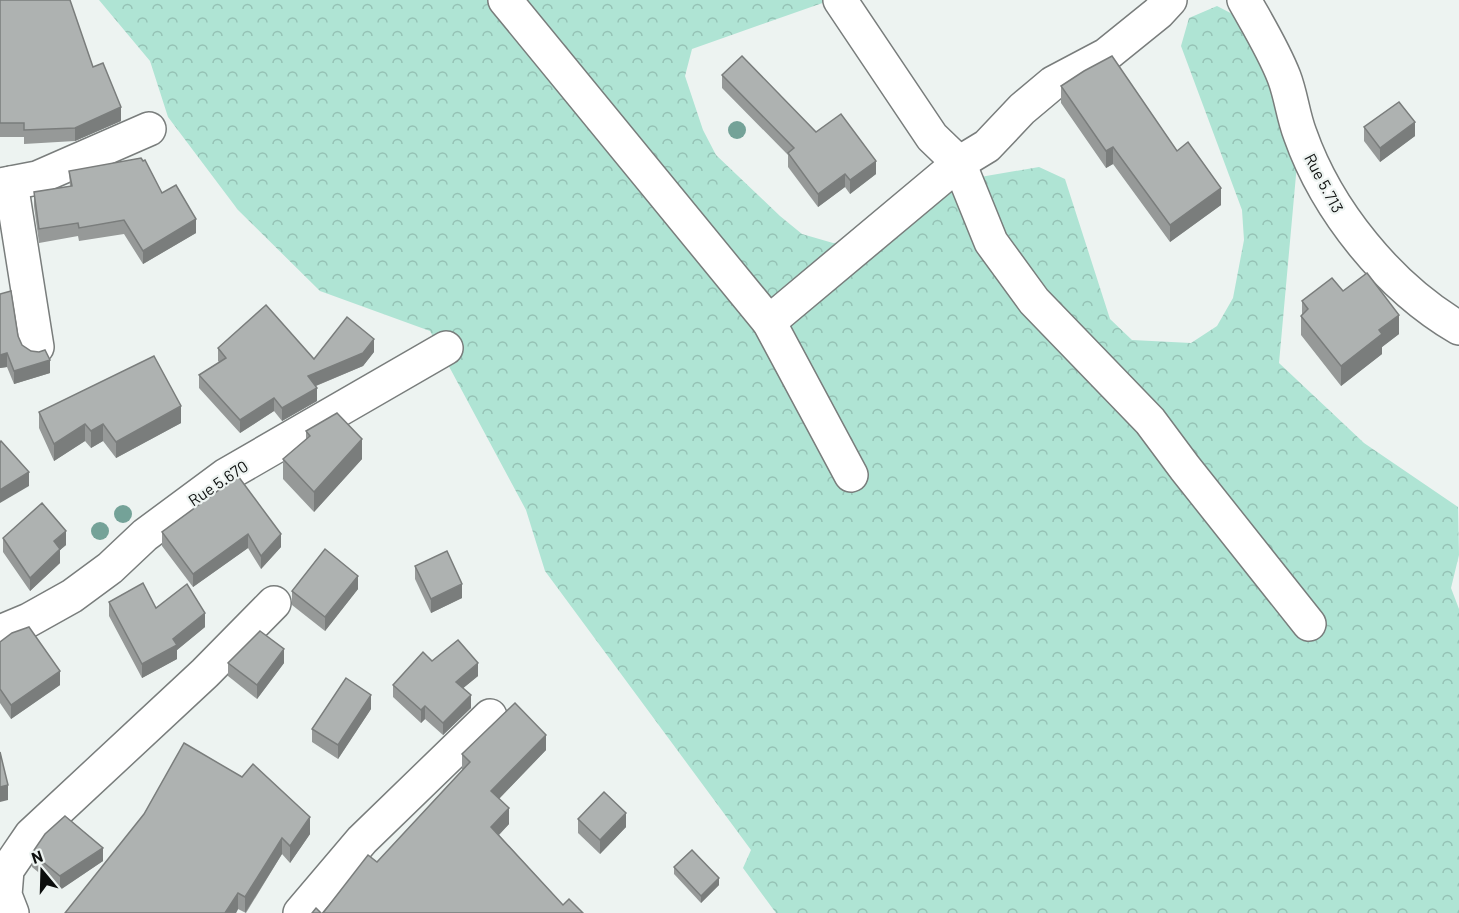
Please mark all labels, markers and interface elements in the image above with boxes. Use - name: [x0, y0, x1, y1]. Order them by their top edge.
- street label: Rue 5.713: [1301, 150, 1348, 216]
- street label: Rue 5.670: [184, 456, 251, 509]
- north arrow: [12, 841, 72, 901]
- text: N: [29, 846, 45, 867]

